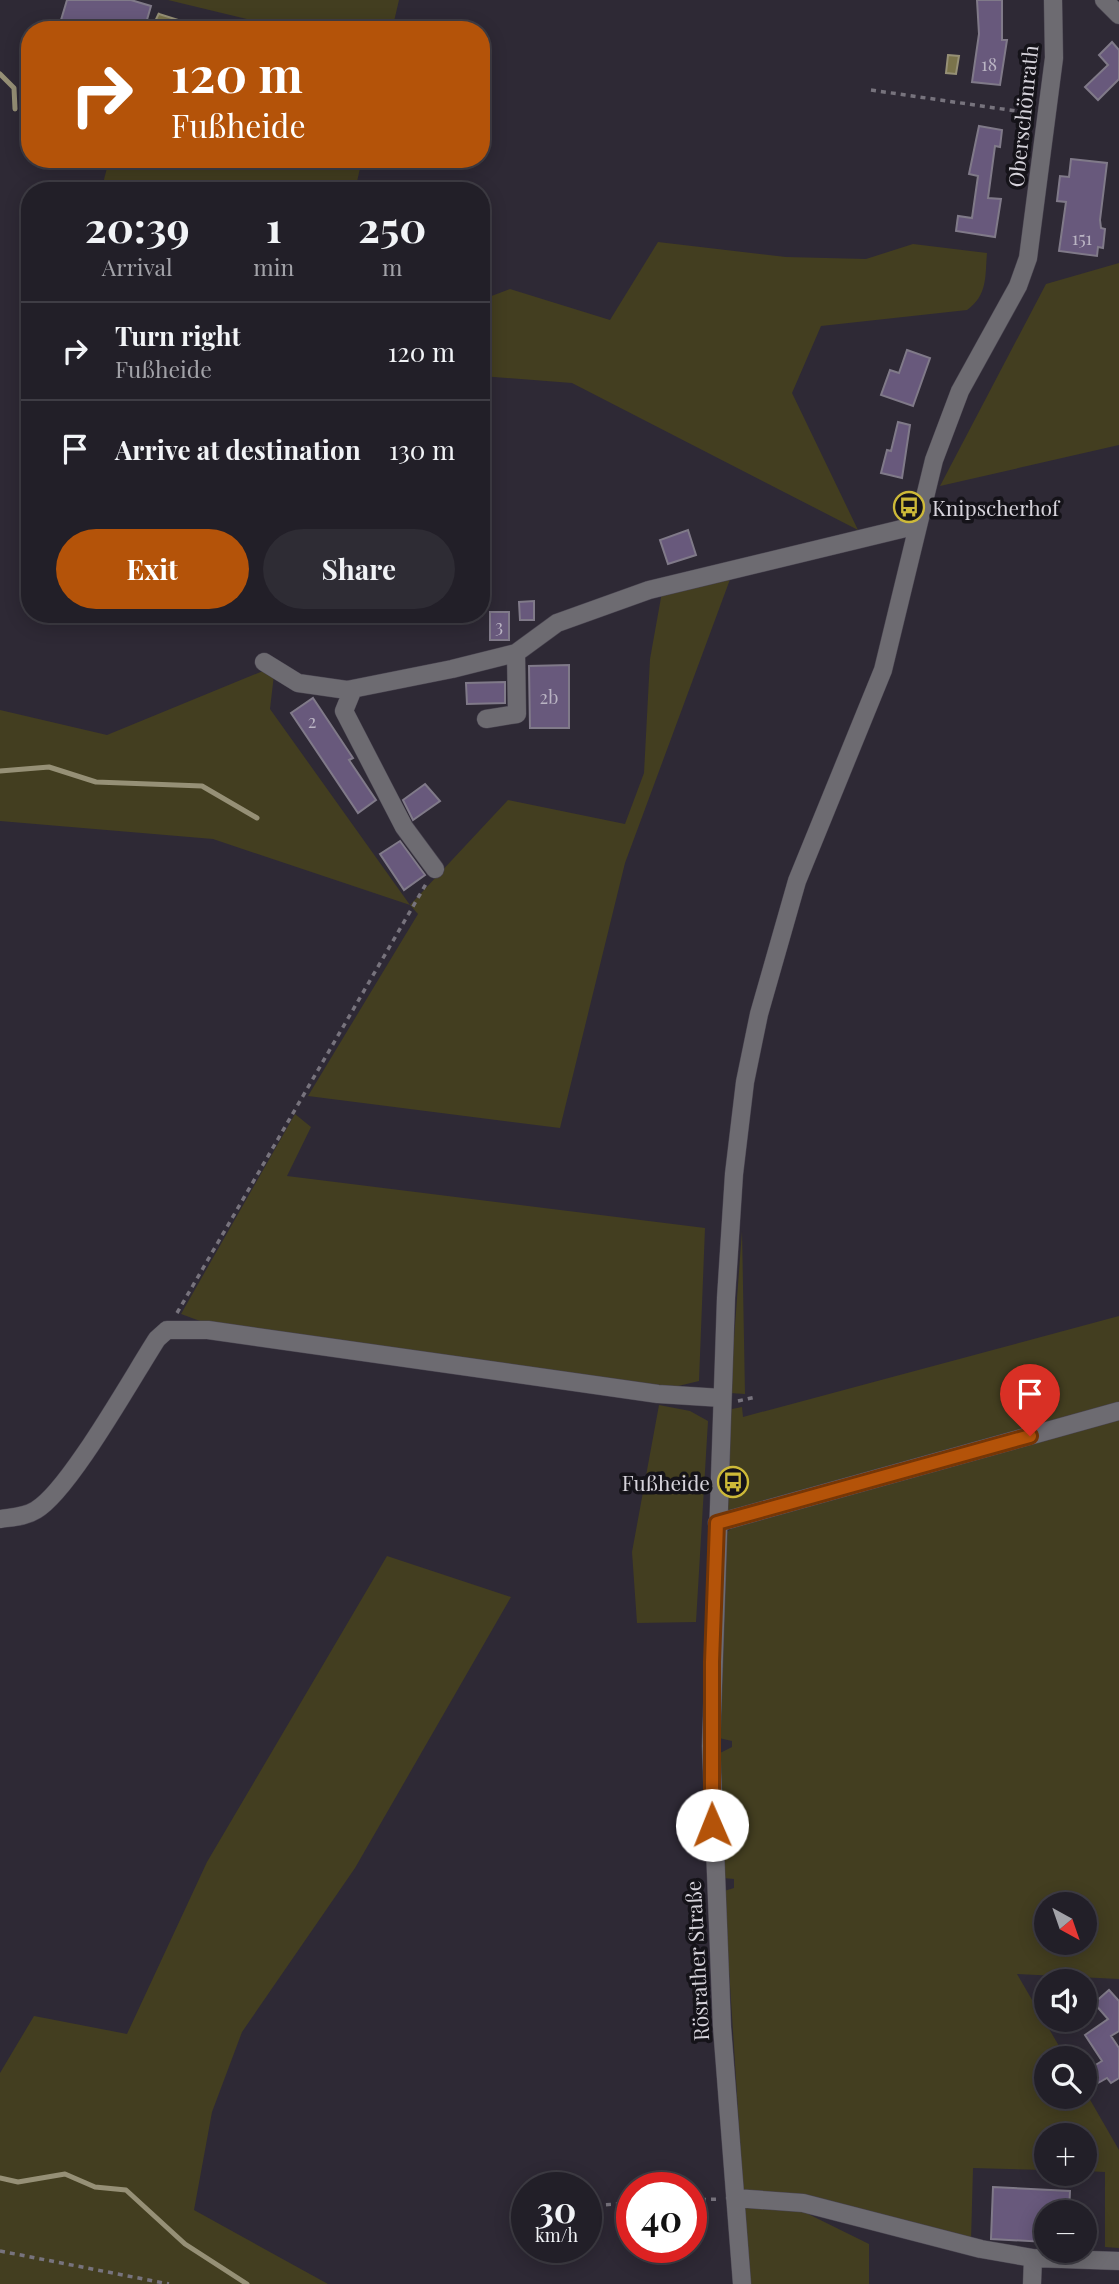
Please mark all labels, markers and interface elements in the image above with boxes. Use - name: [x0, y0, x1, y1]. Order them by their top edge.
- text: 120 m: [171, 40, 303, 105]
- street label: Oberschönrath: [1001, 43, 1043, 189]
- icon: right: [56, 49, 147, 140]
- house number: 18: [981, 52, 997, 76]
- text: Fußheide: [171, 103, 306, 146]
- text: 20:39: [85, 198, 190, 254]
- text: 1: [266, 198, 282, 254]
- text: 250: [358, 198, 426, 254]
- house number: 151: [1072, 226, 1093, 250]
- text: Arrival: [102, 251, 173, 282]
- text: min: [253, 251, 294, 282]
- text: m: [382, 251, 402, 282]
- text: Turn right: [115, 318, 241, 353]
- icon: right: [56, 332, 94, 370]
- text: 120 m: [388, 334, 455, 369]
- text: Fußheide: [115, 353, 212, 384]
- icon: arrive: [56, 430, 94, 468]
- text: Arrive at destination: [115, 432, 361, 467]
- text: 130 m: [389, 432, 455, 467]
- bus stop icon: Knipscherhof: [892, 490, 926, 524]
- place label: Knipscherhof: [932, 493, 1061, 521]
- button: Exit: [56, 529, 249, 609]
- button: Share: [263, 529, 455, 609]
- house number: 3: [495, 614, 503, 638]
- house number: 2b: [540, 685, 558, 709]
- house number: 2: [308, 709, 316, 733]
- pin: [1000, 1364, 1060, 1436]
- icon: arrive: [1011, 1375, 1049, 1413]
- bus stop icon: Fußheide: [716, 1465, 750, 1499]
- place label: Fußheide: [622, 1468, 710, 1496]
- position arrow: [675, 1788, 749, 1862]
- street label: Rösrather Straße: [678, 1880, 714, 2042]
- north arrow: [1034, 1892, 1097, 1955]
- map controls: [1034, 1892, 1097, 2263]
- button: sound: [1034, 1969, 1097, 2032]
- button: search: [1034, 2046, 1097, 2109]
- button: +: [1034, 2123, 1097, 2186]
- speed limit sign: 40: [616, 2172, 707, 2263]
- text: 30: [537, 2185, 576, 2232]
- button: −: [1034, 2200, 1097, 2263]
- text: km/h: [535, 2223, 578, 2247]

